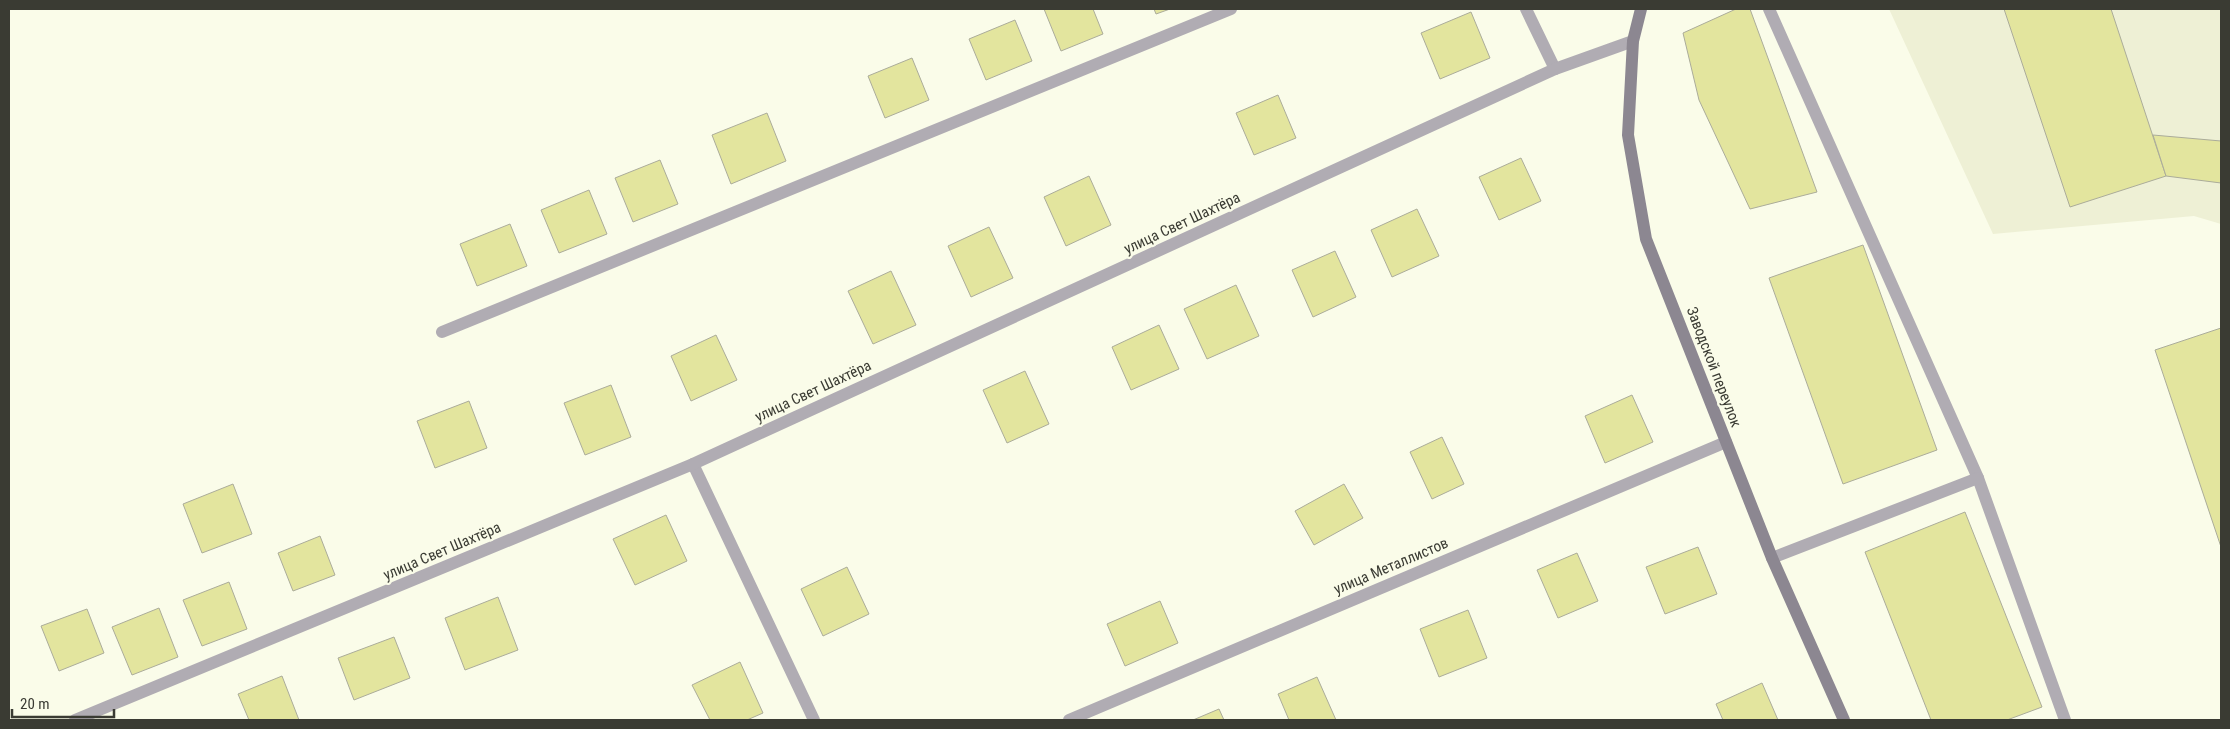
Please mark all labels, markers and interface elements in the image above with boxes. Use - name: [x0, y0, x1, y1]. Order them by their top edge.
- street label: улица Свет Шахтёра: [1121, 188, 1243, 258]
- street label: Заводской переулок: [1683, 304, 1745, 430]
- street label: улица Свет Шахтёра: [752, 356, 874, 426]
- street label: улица Свет Шахтёра: [381, 518, 503, 584]
- street label: улица Металлистов: [1331, 534, 1451, 598]
- scale bar: [12, 686, 115, 718]
- text: 20 m: [20, 695, 50, 713]

